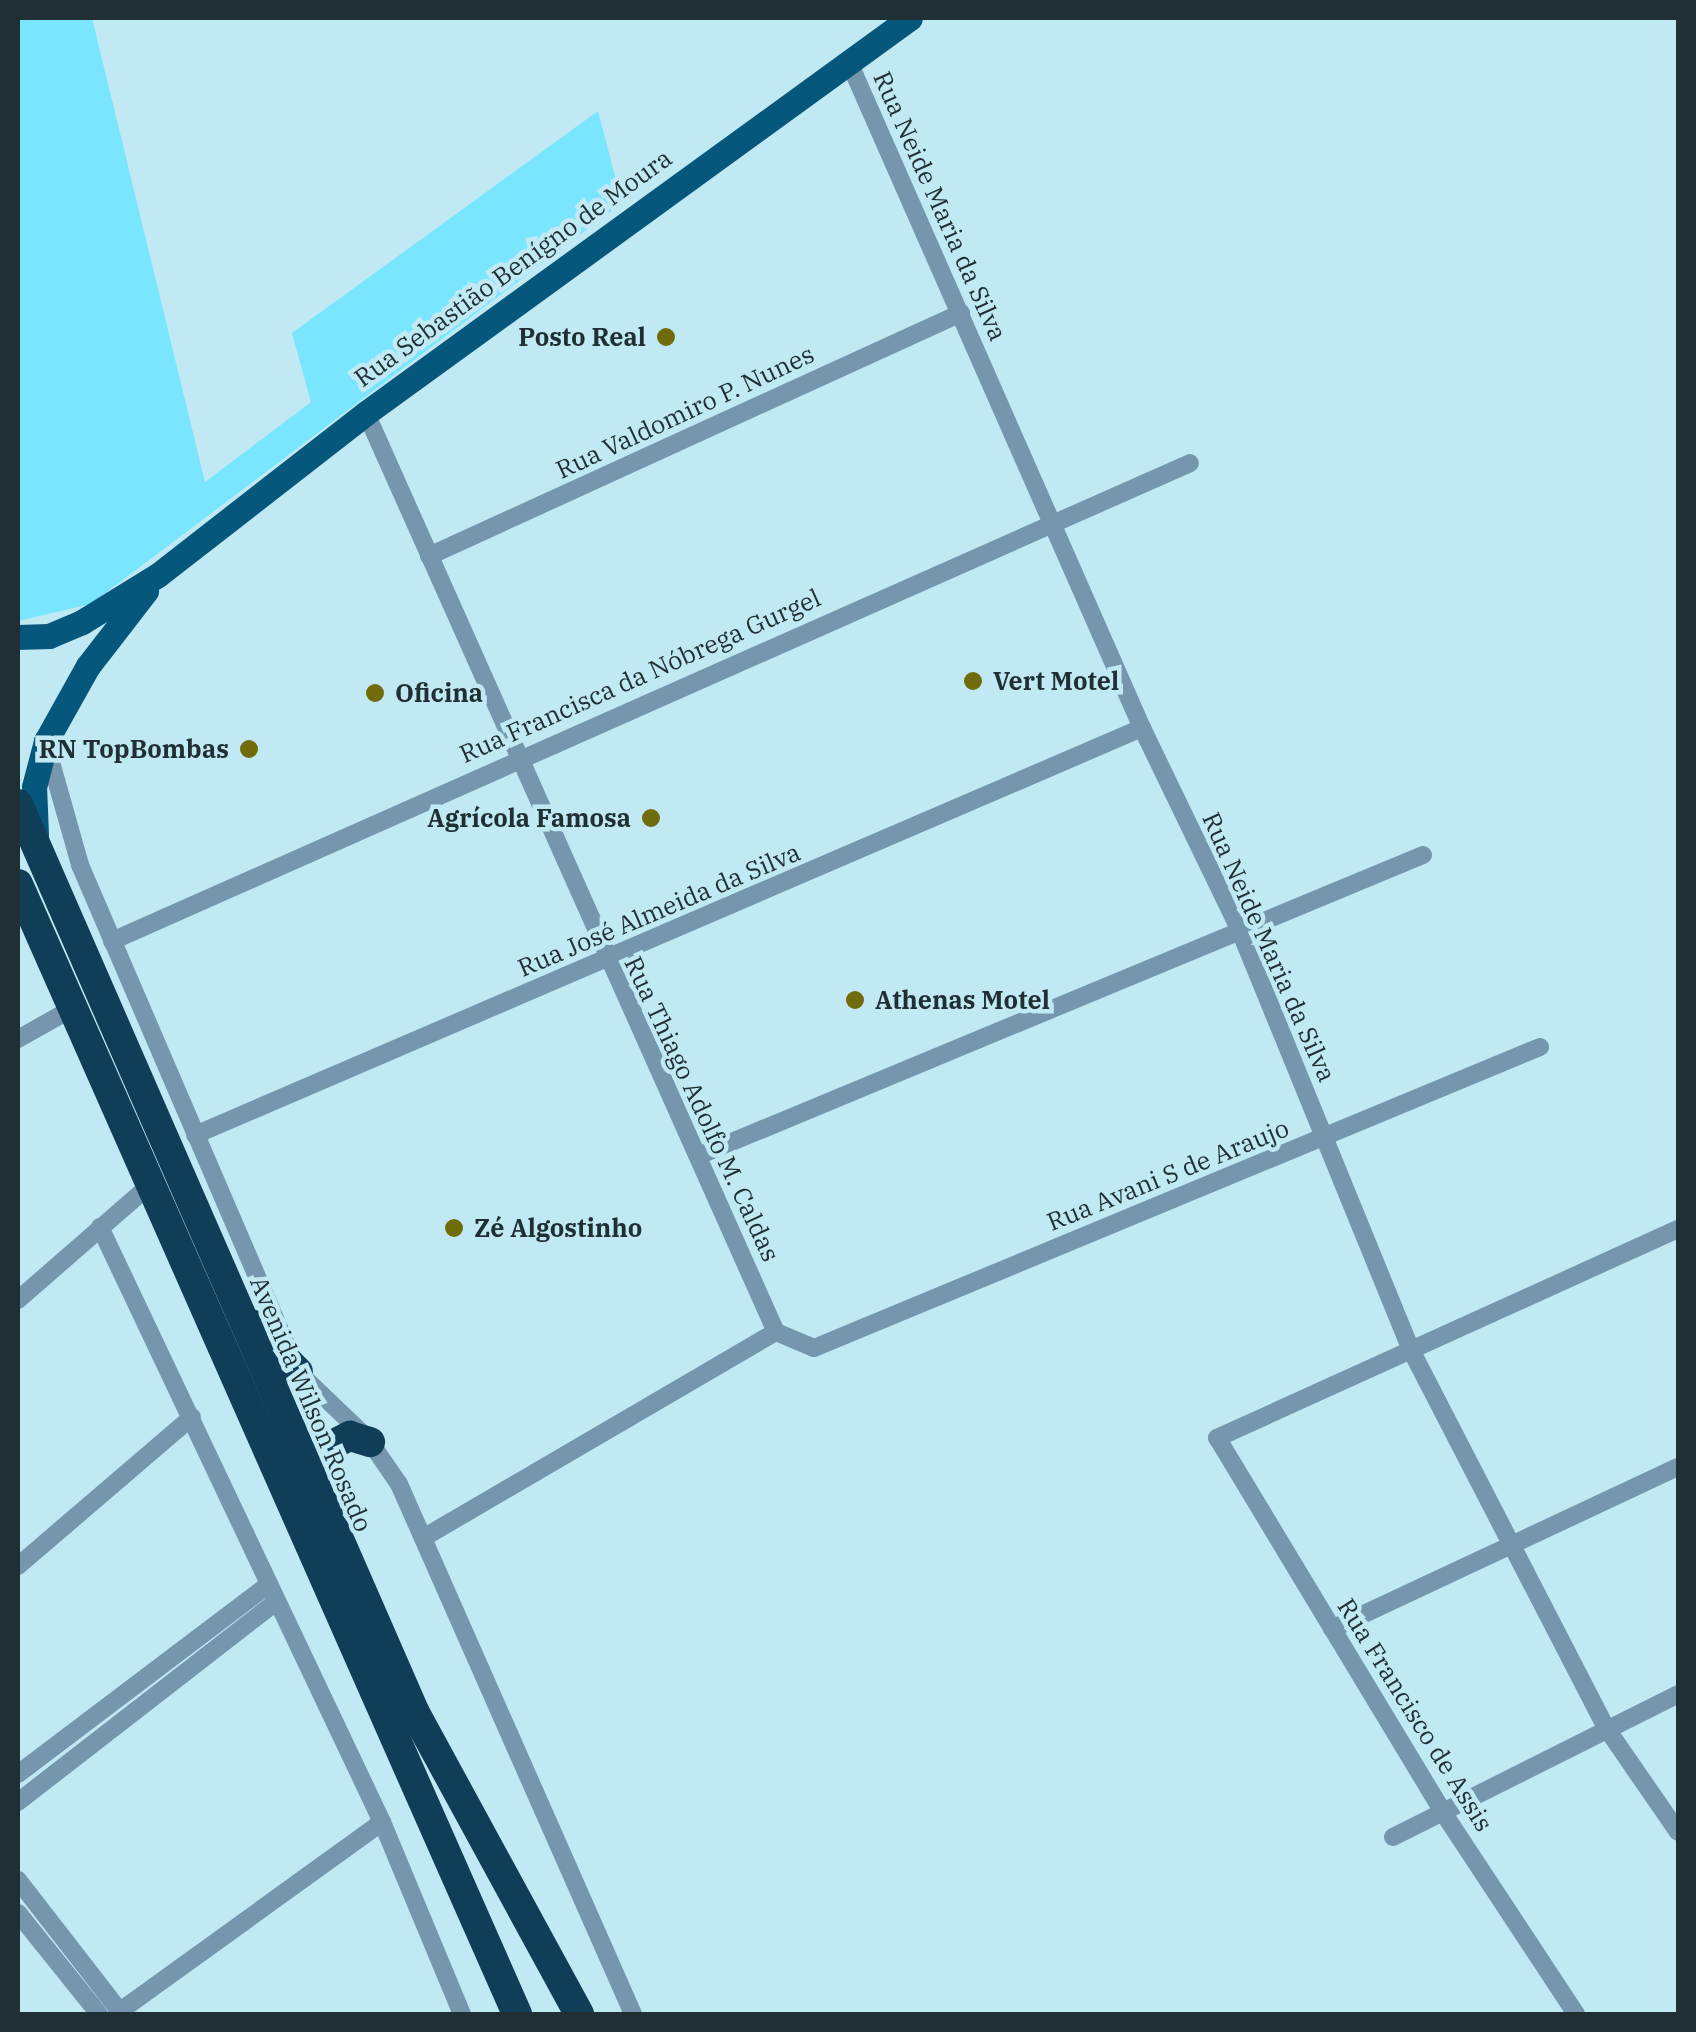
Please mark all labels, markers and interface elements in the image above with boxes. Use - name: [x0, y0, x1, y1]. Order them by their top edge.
- street label: Rua Neide Maria da Silva: [867, 67, 1013, 345]
- street label: Rua Sebastião Benígno de Moura: [349, 143, 677, 393]
- place label: Posto Real: [518, 322, 646, 352]
- marker: Posto Real: [655, 326, 677, 348]
- street label: Rua Valdomiro P. Nunes: [551, 339, 819, 485]
- street label: Rua Francisca da Nóbrega Gurgel: [455, 583, 825, 769]
- place label: Vert Motel: [993, 666, 1119, 696]
- marker: Vert Motel: [962, 670, 984, 692]
- place label: Oficina: [395, 678, 483, 708]
- marker: Oficina: [364, 682, 386, 704]
- place label: RN TopBombas: [39, 734, 229, 764]
- marker: RN TopBombas: [238, 738, 260, 760]
- place label: Agrícola Famosa: [427, 803, 631, 833]
- marker: Agrícola Famosa: [640, 807, 662, 829]
- street label: Rua Neide Maria da Silva: [1196, 808, 1342, 1086]
- street label: Rua José Almeida da Silva: [513, 837, 805, 983]
- street label: Rua Thiago Adolfo M. Caldas: [618, 952, 786, 1266]
- place label: Athenas Motel: [875, 985, 1050, 1015]
- marker: Athenas Motel: [844, 989, 866, 1011]
- street label: Rua Avani S de Araujo: [1043, 1113, 1293, 1237]
- place label: Zé Algostinho: [474, 1213, 642, 1243]
- marker: Zé Algostinho: [443, 1217, 465, 1239]
- street label: Avenida Wilson Rosado: [244, 1272, 378, 1536]
- street label: Rua Francisco de Assis: [1331, 1593, 1499, 1837]

